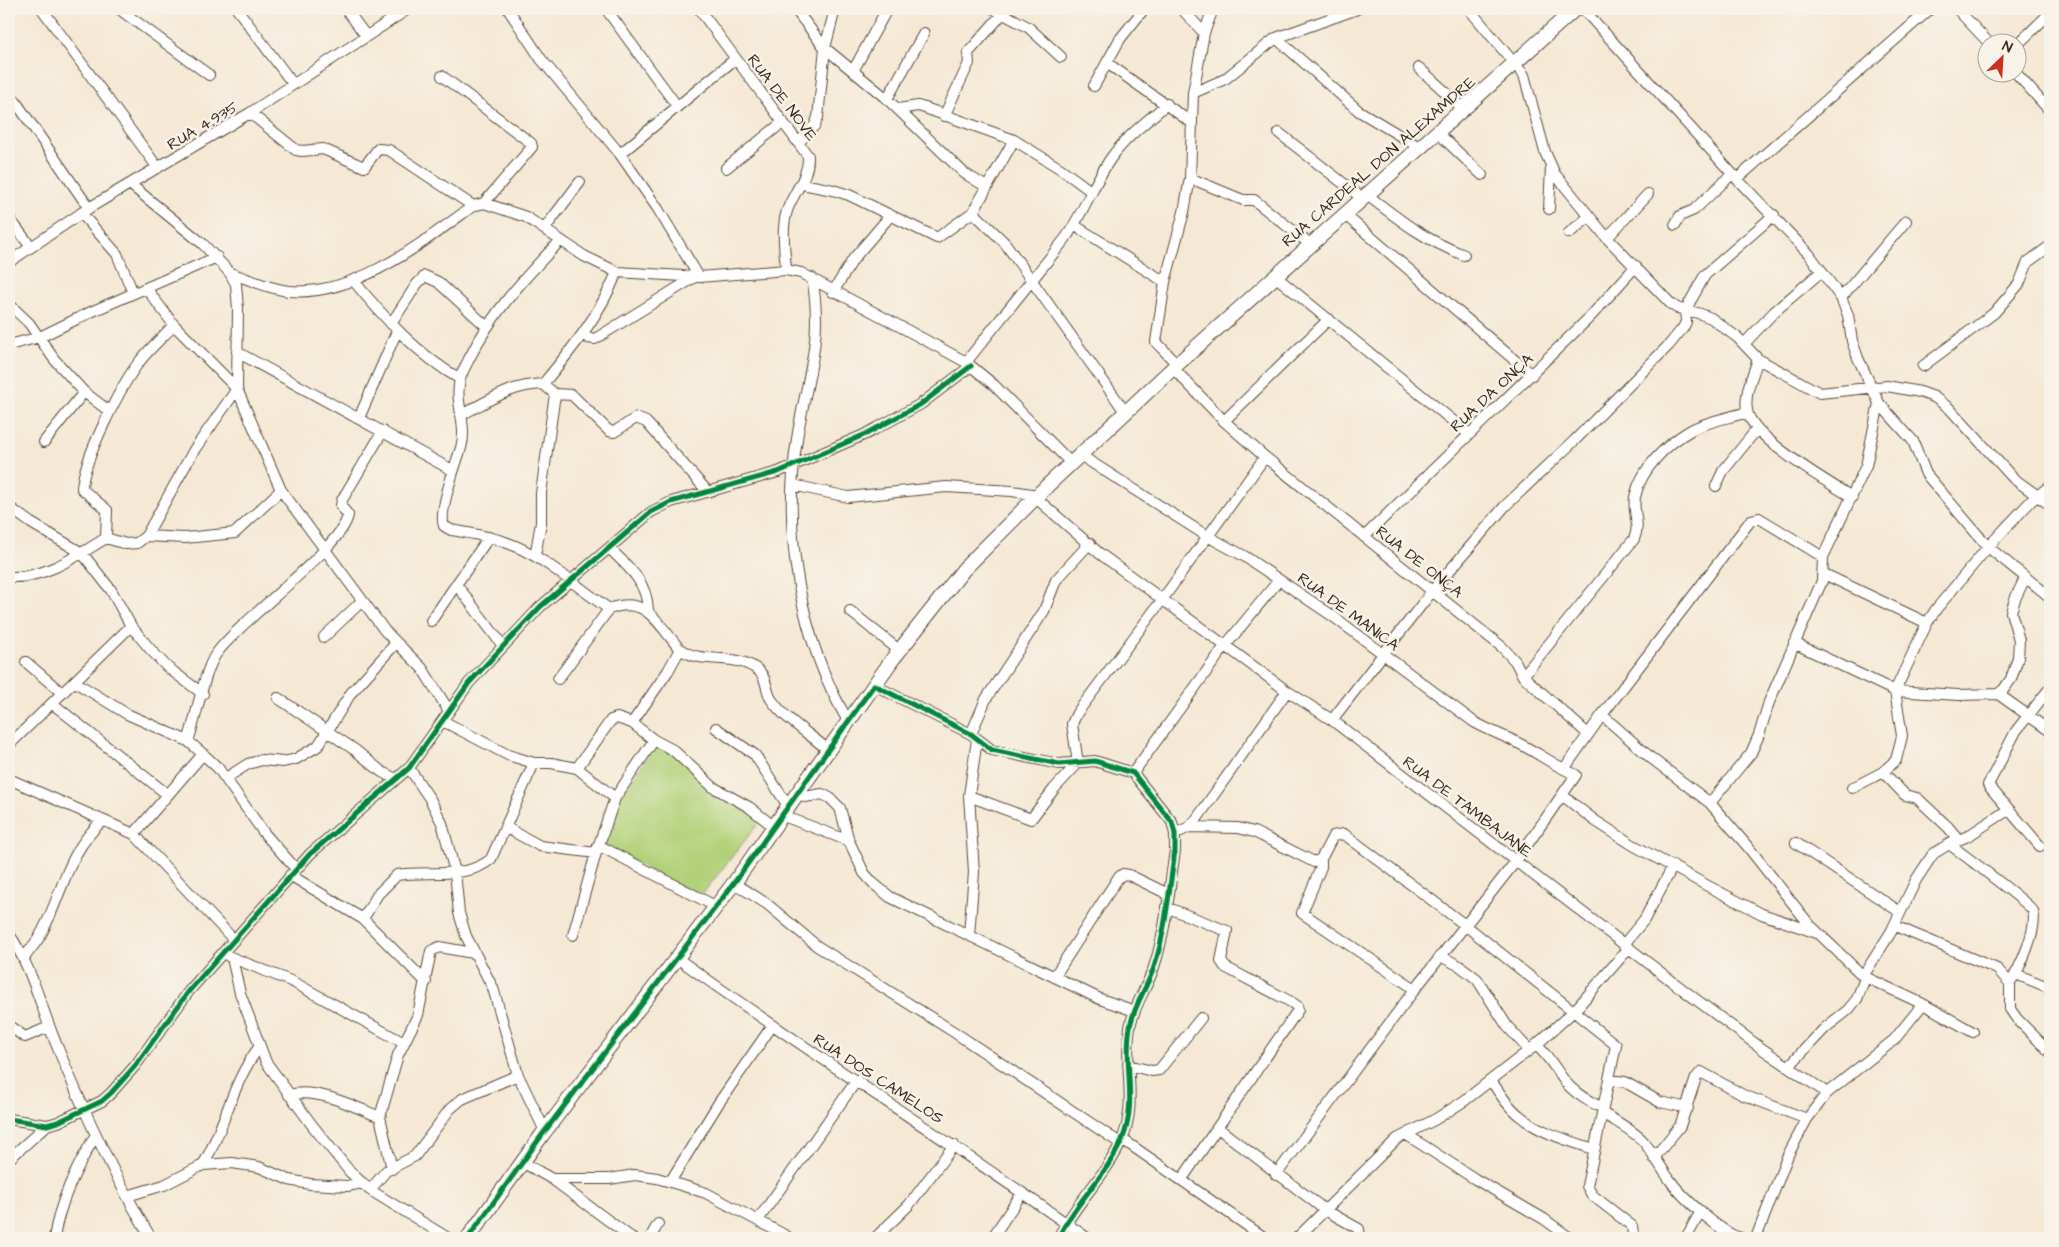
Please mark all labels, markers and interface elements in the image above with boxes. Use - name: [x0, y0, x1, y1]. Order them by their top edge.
- north arrow: [1976, 32, 2026, 82]
- text: N: [1999, 36, 2015, 58]
- street label: RUA DE NOVE: [742, 50, 822, 146]
- street label: RUA CARDEAL DON ALEXAMDRE: [1277, 71, 1481, 252]
- street label: RUA 4.935: [163, 96, 243, 156]
- street label: RUA DA ONÇA: [1445, 348, 1538, 437]
- street label: RUA DE ONÇA: [1371, 521, 1468, 603]
- street label: RUA DE MANICA: [1293, 567, 1404, 656]
- street label: RUA DE TAMBAJANE: [1398, 751, 1537, 863]
- street label: RUA DOS CAMELOS: [809, 1028, 948, 1129]

